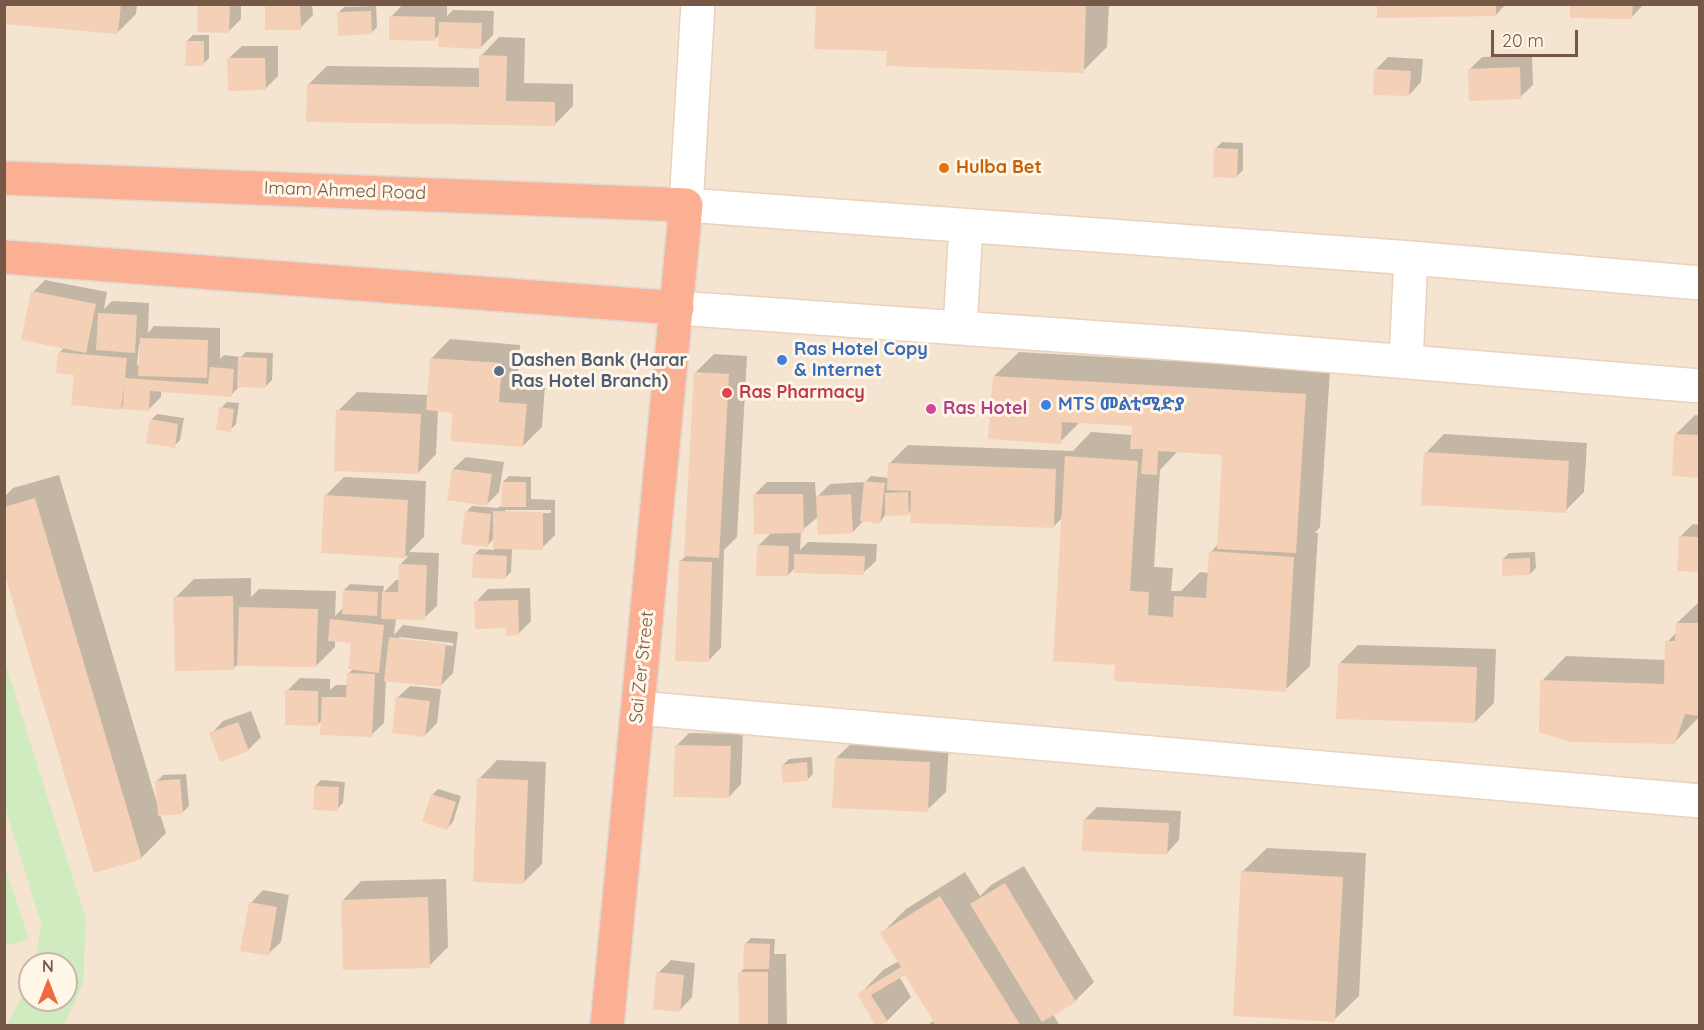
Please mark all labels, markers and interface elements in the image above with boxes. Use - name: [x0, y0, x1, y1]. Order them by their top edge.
- scale bar: [1494, 18, 1581, 56]
- text: 20 m: [1502, 29, 1544, 52]
- place label: Hulba Bet: [956, 157, 1042, 179]
- marker: Hulba Bet: [937, 161, 951, 175]
- street label: Imam Ahmed Road: [264, 177, 426, 205]
- place label: Ras Hotel Copy & Internet: [794, 339, 928, 382]
- place label: Dashen Bank (Harar Ras Hotel Branch): [511, 350, 687, 392]
- marker: Ras Hotel Copy & Internet: [775, 353, 789, 367]
- marker: Dashen Bank (Harar Ras Hotel Branch): [492, 364, 506, 378]
- place label: Ras Pharmacy: [739, 382, 865, 404]
- marker: Ras Pharmacy: [720, 386, 734, 400]
- place label: MTS መልቲሚድያ: [1058, 394, 1185, 416]
- place label: Ras Hotel: [943, 398, 1027, 420]
- marker: MTS መልቲሚድያ: [1039, 398, 1053, 412]
- marker: Ras Hotel: [924, 402, 938, 416]
- street label: Sai Zer Street: [625, 610, 659, 724]
- north arrow: [18, 952, 78, 1012]
- text: N: [42, 956, 54, 976]

